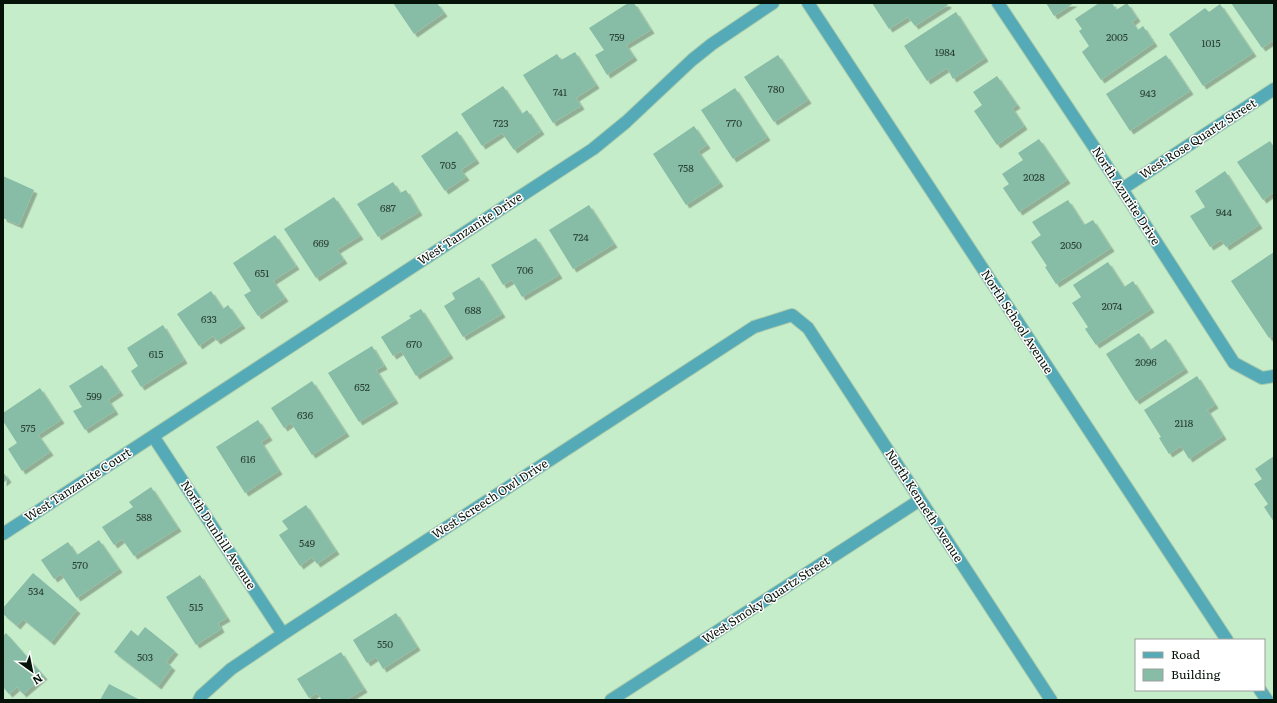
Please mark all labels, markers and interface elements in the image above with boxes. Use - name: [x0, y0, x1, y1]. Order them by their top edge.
- house number: 759: [609, 29, 625, 44]
- house number: 2005: [1106, 29, 1128, 44]
- house number: 1015: [1202, 35, 1221, 50]
- house number: 1984: [935, 44, 956, 59]
- house number: 780: [768, 81, 784, 96]
- house number: 741: [553, 84, 567, 99]
- house number: 943: [1140, 85, 1156, 100]
- street label: West Rose Quartz Street: [1136, 93, 1260, 183]
- house number: 723: [493, 115, 509, 130]
- house number: 770: [726, 115, 742, 130]
- street label: North Azurite Drive: [1088, 143, 1165, 248]
- house number: 705: [440, 157, 456, 172]
- house number: 758: [678, 160, 694, 175]
- house number: 2028: [1023, 169, 1045, 184]
- street label: West Tanzanite Drive: [414, 187, 525, 269]
- house number: 687: [380, 200, 396, 215]
- house number: 944: [1216, 204, 1233, 219]
- house number: 724: [573, 229, 589, 244]
- house number: 669: [313, 235, 329, 250]
- house number: 2050: [1060, 237, 1082, 252]
- house number: 706: [517, 262, 534, 277]
- house number: 651: [255, 265, 269, 280]
- street label: North School Avenue: [977, 266, 1058, 377]
- house number: 2074: [1102, 298, 1123, 313]
- house number: 688: [465, 302, 482, 317]
- house number: 633: [201, 311, 217, 326]
- house number: 670: [406, 336, 422, 351]
- house number: 615: [149, 346, 163, 361]
- house number: 2096: [1135, 354, 1157, 369]
- house number: 652: [354, 379, 370, 394]
- house number: 599: [86, 388, 102, 403]
- house number: 636: [297, 407, 314, 422]
- house number: 2118: [1175, 415, 1194, 430]
- house number: 575: [21, 420, 35, 435]
- street label: West Tanzanite Court: [21, 443, 134, 525]
- street label: North Kenneth Avenue: [882, 446, 968, 565]
- house number: 616: [241, 451, 256, 466]
- street label: West Screech Owl Drive: [428, 454, 551, 543]
- street label: North Dunhill Avenue: [177, 477, 261, 592]
- house number: 588: [136, 509, 153, 524]
- house number: 549: [299, 535, 315, 550]
- street label: West Smoky Quartz Street: [698, 551, 833, 647]
- house number: 570: [72, 557, 88, 572]
- house number: 534: [28, 583, 44, 598]
- house number: 515: [189, 599, 203, 614]
- house number: 550: [377, 636, 393, 651]
- legend: [1135, 639, 1265, 691]
- text: Road: [1171, 645, 1201, 663]
- house number: 503: [137, 649, 153, 664]
- north arrow: [12, 651, 52, 691]
- text: Building: [1171, 665, 1221, 683]
- text: N: [30, 671, 46, 689]

